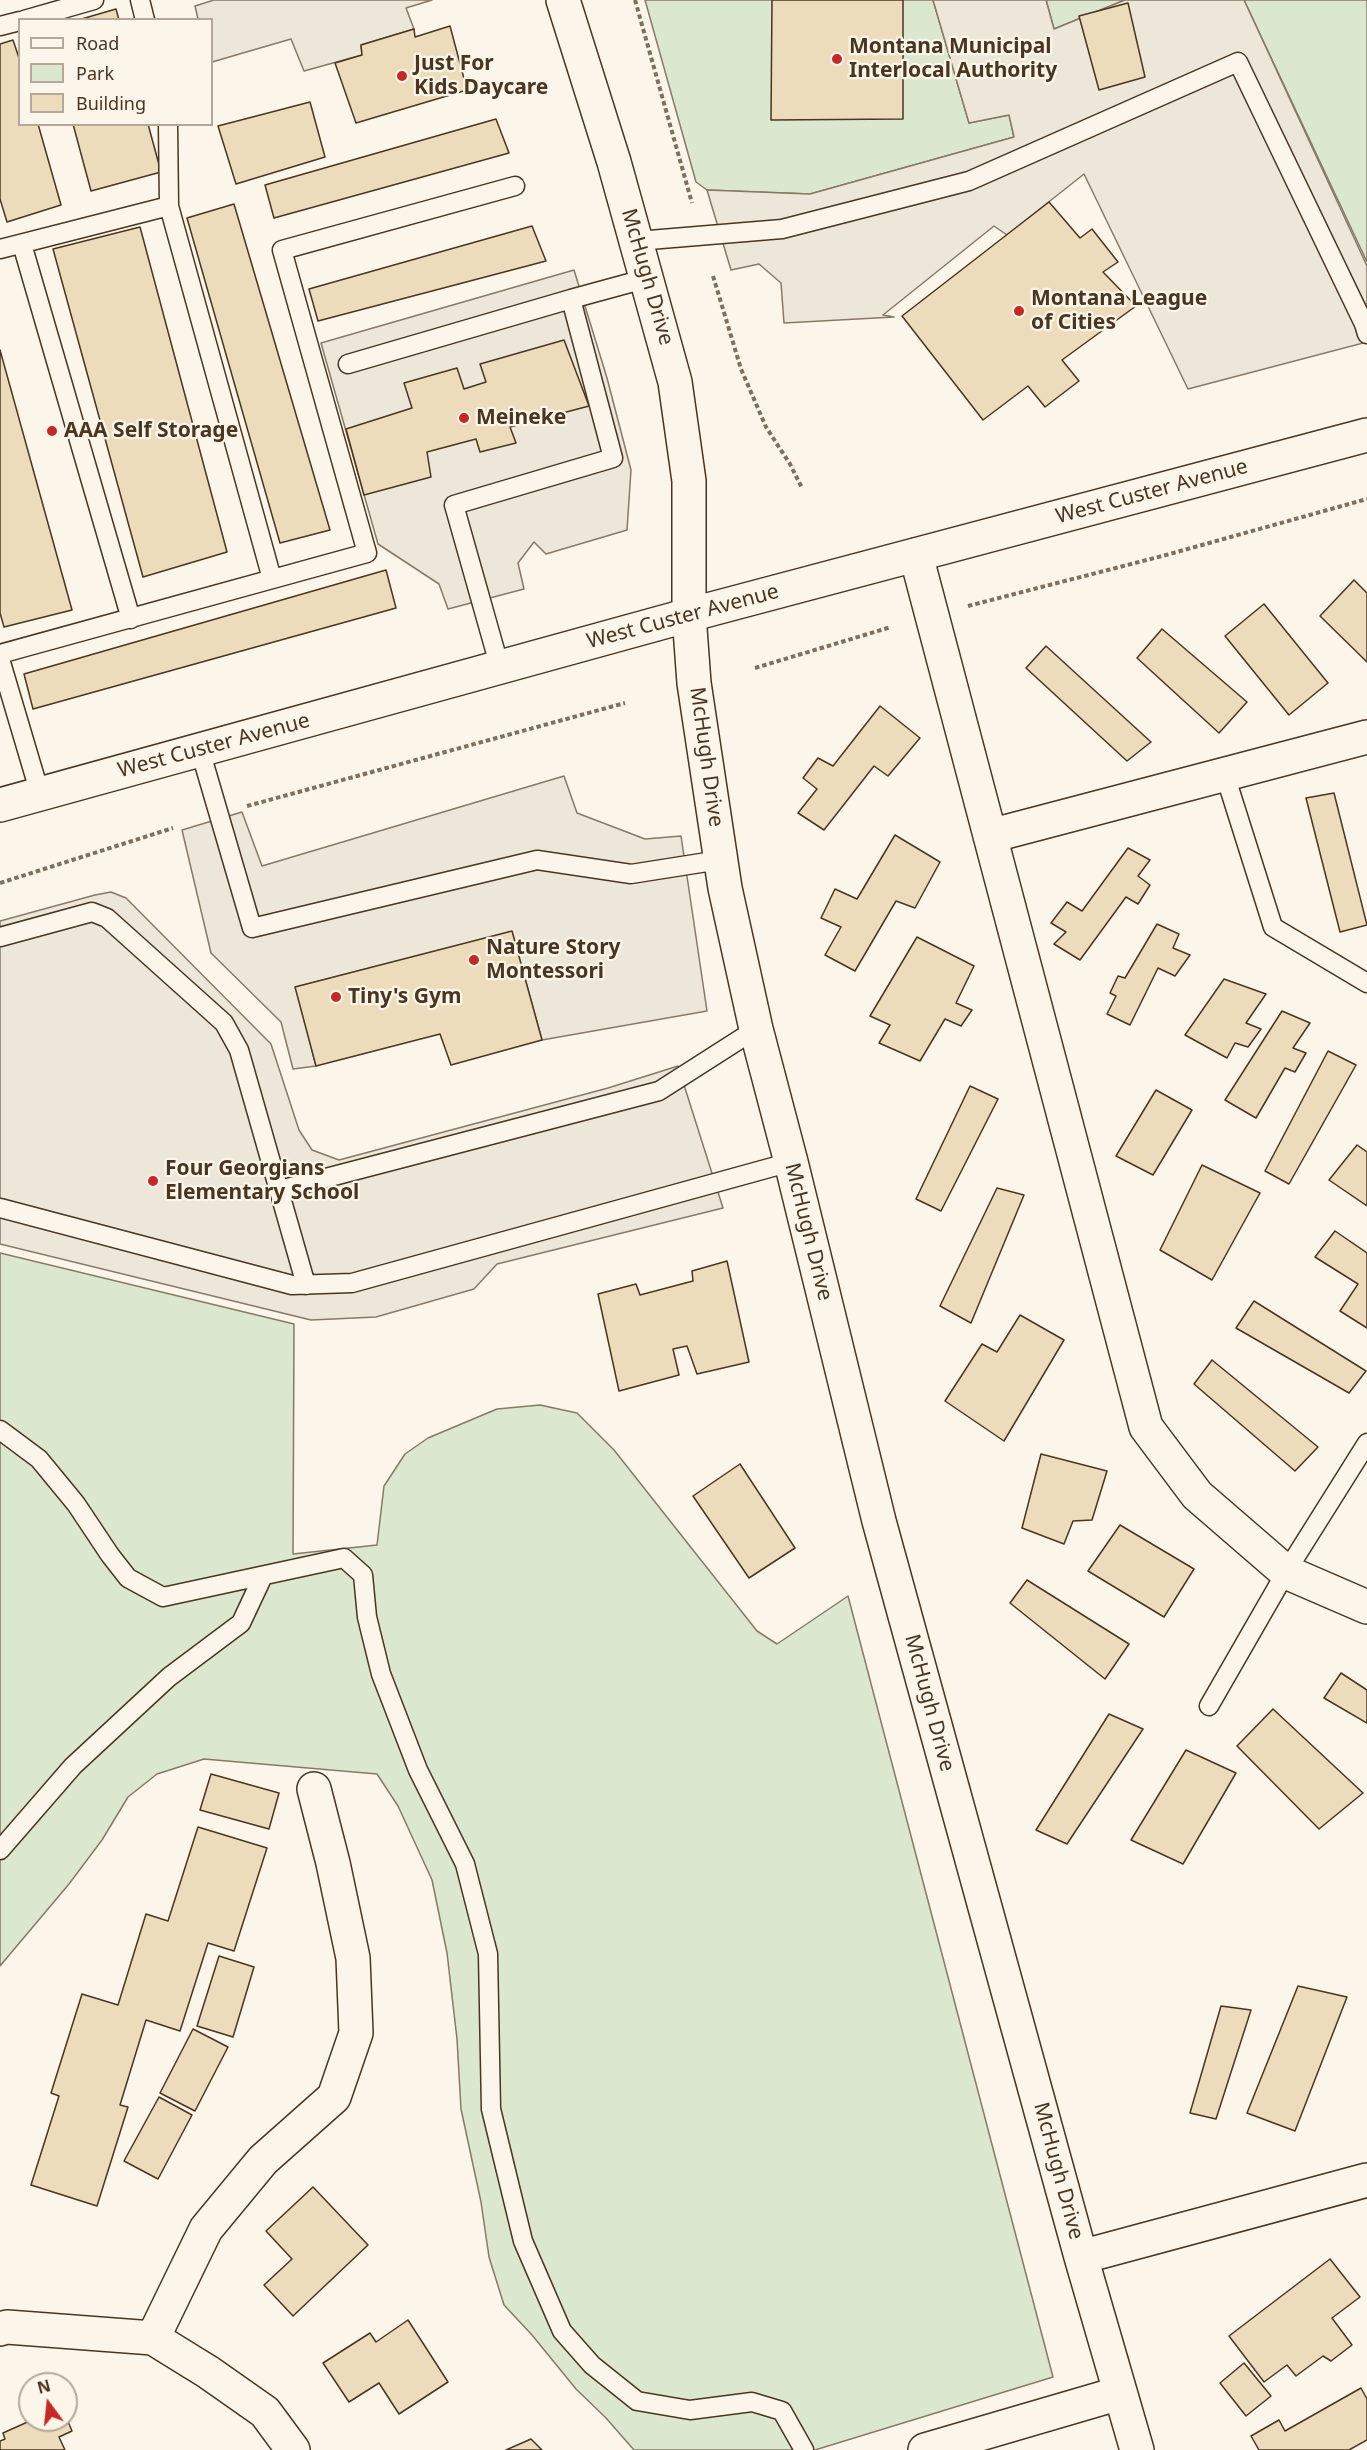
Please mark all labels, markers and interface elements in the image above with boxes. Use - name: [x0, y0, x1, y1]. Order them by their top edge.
- legend: [18, 18, 213, 126]
- text: Road: [76, 31, 119, 55]
- place label: Montana Municipal Interlocal Authority: [849, 34, 1057, 84]
- place label: Just For Kids Daycare: [414, 51, 548, 101]
- marker: Montana Municipal Interlocal Authority: [830, 52, 844, 66]
- text: Park: [76, 61, 114, 85]
- marker: Just For Kids Daycare: [395, 69, 409, 83]
- text: Building: [76, 91, 146, 115]
- street label: McHugh Drive: [615, 206, 679, 348]
- place label: Montana League of Cities: [1031, 286, 1207, 336]
- marker: Montana League of Cities: [1012, 304, 1026, 318]
- place label: Meineke: [476, 405, 566, 431]
- marker: Meineke: [457, 411, 471, 425]
- place label: AAA Self Storage: [64, 418, 238, 444]
- marker: AAA Self Storage: [45, 424, 59, 438]
- street label: West Custer Avenue: [1053, 454, 1251, 530]
- street label: West Custer Avenue: [584, 579, 782, 655]
- street label: McHugh Drive: [684, 685, 728, 829]
- street label: West Custer Avenue: [115, 708, 313, 784]
- place label: Nature Story Montessori: [486, 935, 621, 985]
- marker: Nature Story Montessori: [467, 953, 481, 967]
- place label: Tiny's Gym: [348, 984, 462, 1010]
- marker: Tiny's Gym: [329, 990, 343, 1004]
- place label: Four Georgians Elementary School: [165, 1156, 359, 1206]
- street label: McHugh Drive: [779, 1161, 837, 1303]
- marker: Four Georgians Elementary School: [146, 1174, 160, 1188]
- street label: McHugh Drive: [899, 1632, 959, 1774]
- street label: McHugh Drive: [1028, 2100, 1088, 2242]
- north arrow: [18, 2372, 78, 2432]
- text: N: [35, 2374, 53, 2399]

